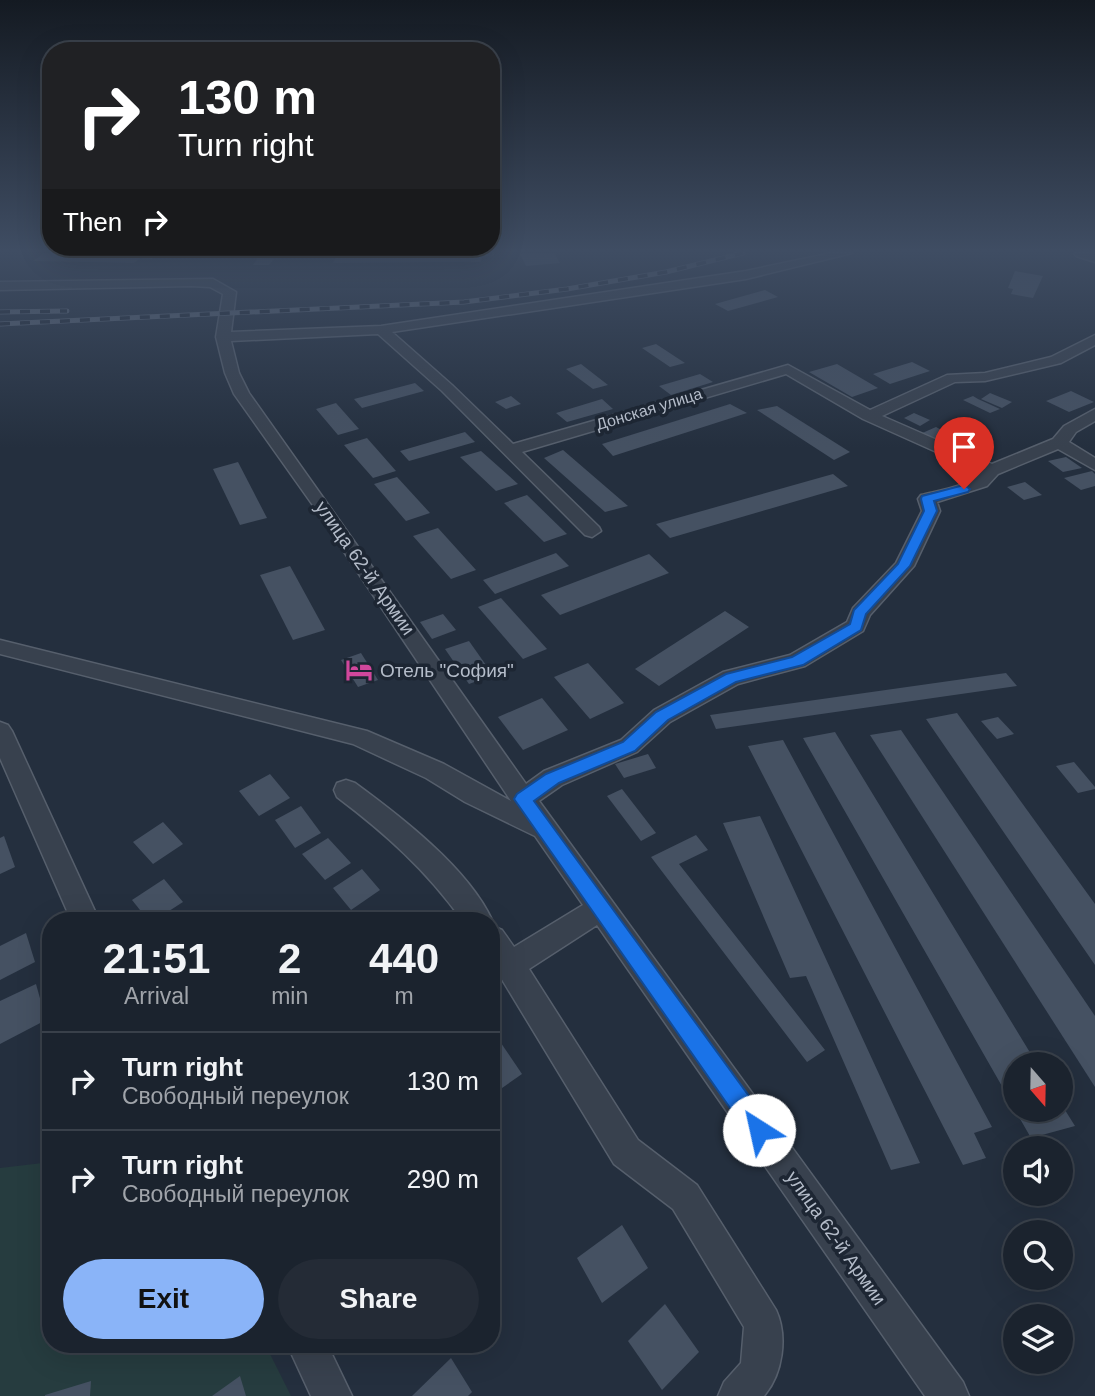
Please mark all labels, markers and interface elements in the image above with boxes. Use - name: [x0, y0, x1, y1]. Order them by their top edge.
- icon: right: [63, 70, 154, 161]
- text: 130 m: [178, 70, 317, 124]
- text: Turn right: [178, 127, 314, 163]
- icon: right: [136, 203, 174, 241]
- text: Then: [63, 207, 122, 237]
- street label: Донская улица: [594, 385, 704, 433]
- pin: [934, 417, 994, 489]
- icon: arrive: [945, 428, 983, 466]
- street label: улица 62-й Армии: [311, 497, 419, 639]
- hotel icon: Отель "София": [344, 655, 374, 685]
- place label: Отель "София": [380, 660, 514, 681]
- text: 21:51: [103, 935, 210, 982]
- text: 2: [278, 935, 301, 982]
- text: 440: [369, 935, 439, 982]
- text: Arrival: [124, 983, 189, 1009]
- text: min: [271, 983, 308, 1009]
- text: m: [395, 983, 414, 1009]
- text: Turn right: [122, 1052, 243, 1082]
- north arrow: [1003, 1052, 1073, 1122]
- map controls: [1003, 1052, 1073, 1374]
- icon: right: [63, 1062, 101, 1100]
- text: 130 m: [407, 1066, 479, 1096]
- text: Свободный переулок: [122, 1083, 349, 1109]
- position arrow: [722, 1093, 796, 1167]
- button: sound: [1003, 1136, 1073, 1206]
- text: Turn right: [122, 1150, 243, 1180]
- icon: right: [63, 1160, 101, 1198]
- text: 290 m: [407, 1164, 479, 1194]
- street label: улица 62-й Армии: [782, 1167, 890, 1309]
- text: Свободный переулок: [122, 1181, 349, 1207]
- button: search: [1003, 1220, 1073, 1290]
- button: Exit: [63, 1259, 264, 1339]
- button: Share: [278, 1259, 479, 1339]
- button: layers: [1003, 1304, 1073, 1374]

